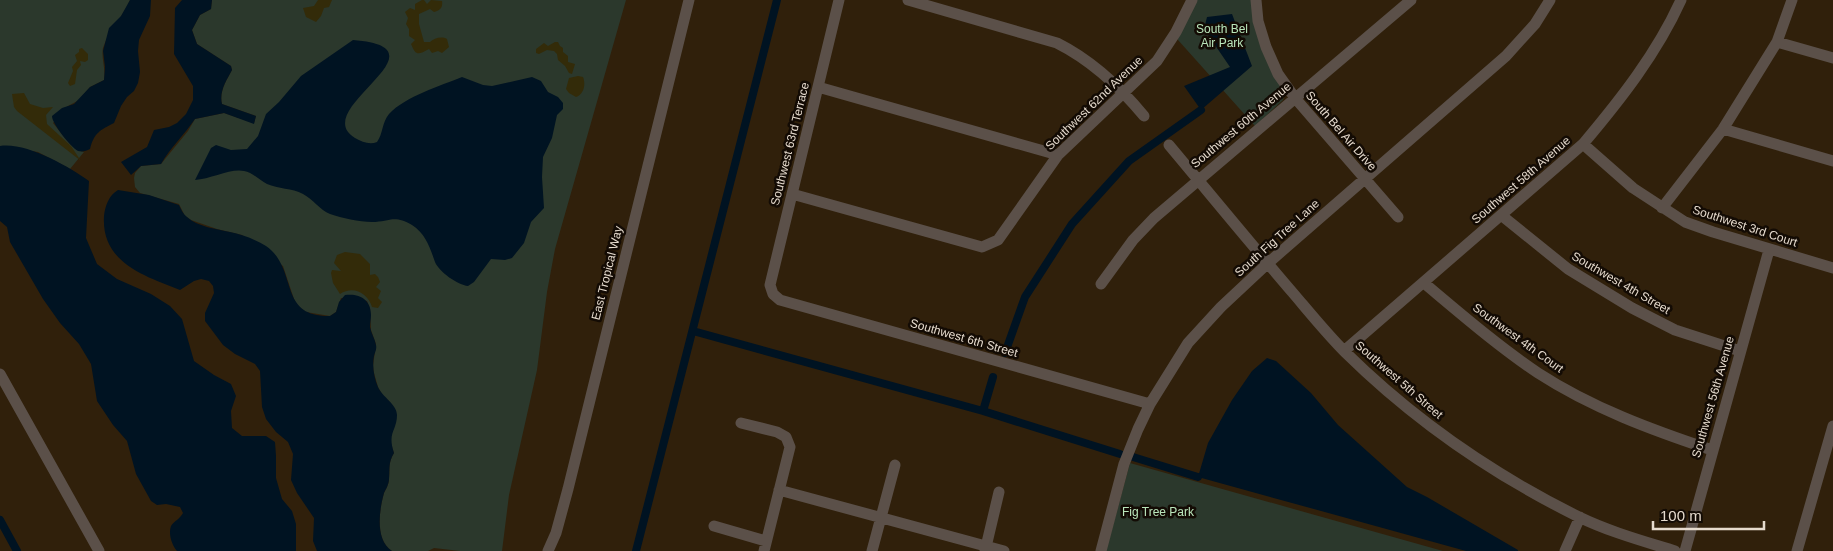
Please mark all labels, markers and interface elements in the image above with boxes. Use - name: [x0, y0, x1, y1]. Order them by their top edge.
- park label: South Bel Air Park: [1196, 22, 1248, 50]
- street label: Southwest 62nd Avenue: [1043, 53, 1146, 153]
- street label: Southwest 60th Avenue: [1188, 79, 1294, 171]
- street label: Southwest 63rd Terrace: [768, 81, 812, 207]
- street label: South Bel Air Drive: [1303, 88, 1380, 174]
- street label: Southwest 58th Avenue: [1469, 133, 1573, 227]
- street label: South Fig Tree Lane: [1232, 196, 1322, 280]
- street label: Southwest 3rd Court: [1691, 202, 1800, 250]
- street label: East Tropical Way: [589, 225, 625, 321]
- street label: Southwest 4th Street: [1569, 249, 1673, 317]
- street label: Southwest 4th Court: [1470, 300, 1567, 376]
- street label: Southwest 6th Street: [909, 316, 1020, 360]
- street label: Southwest 56th Avenue: [1689, 334, 1737, 459]
- street label: Southwest 5th Street: [1352, 338, 1446, 422]
- scale bar: [1653, 498, 1764, 530]
- park label: Fig Tree Park: [1122, 505, 1195, 519]
- text: 100 m: [1660, 507, 1702, 524]

